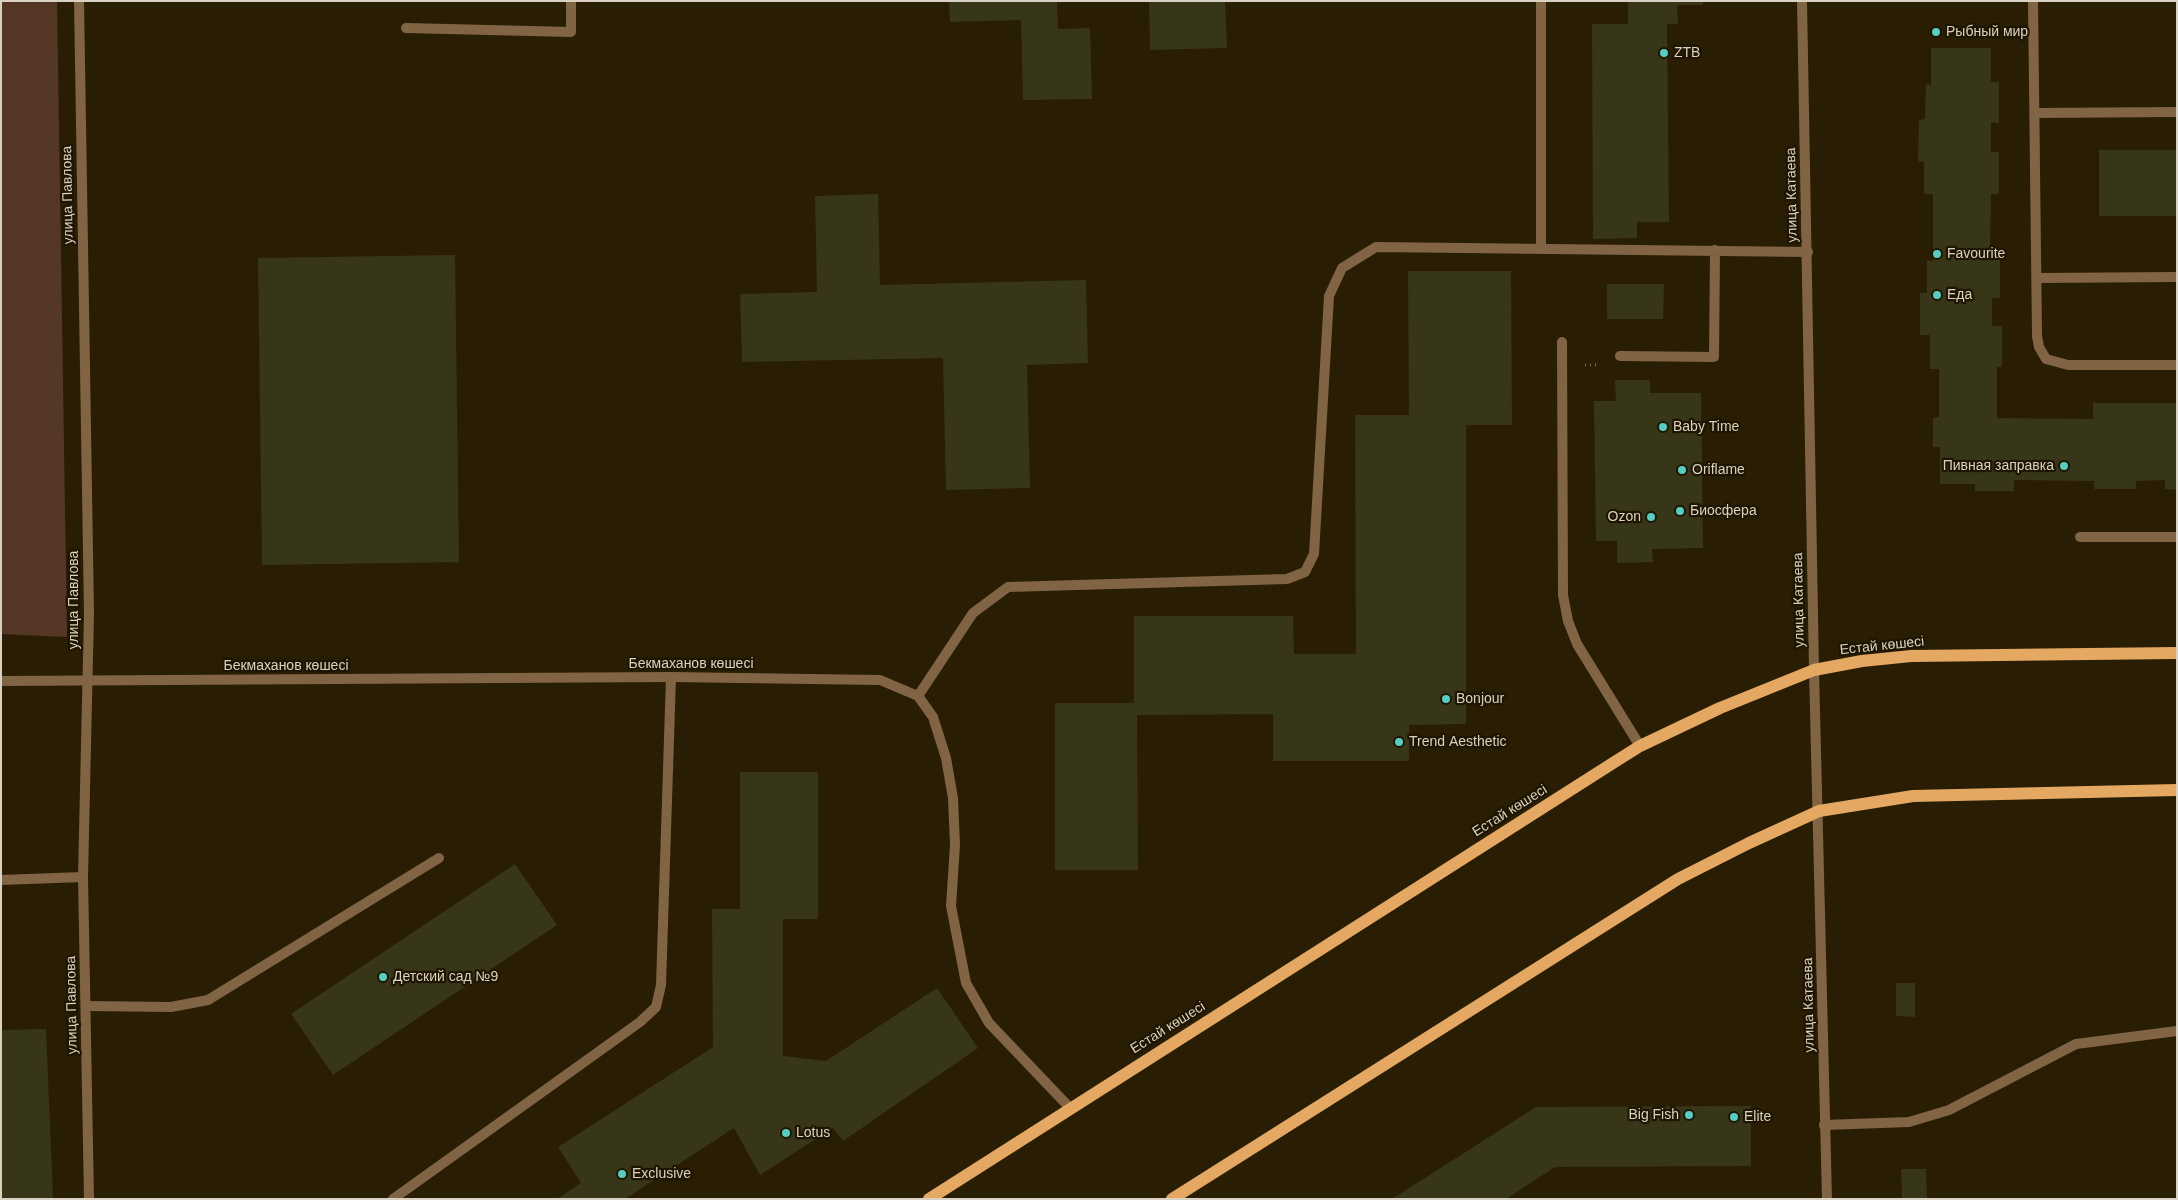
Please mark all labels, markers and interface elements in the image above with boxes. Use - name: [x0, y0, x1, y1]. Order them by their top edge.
- place label: Рыбный мир: [1946, 24, 2028, 40]
- marker: Рыбный мир: [1930, 26, 1942, 38]
- place label: ZTB: [1674, 45, 1700, 61]
- marker: ZTB: [1658, 47, 1670, 59]
- street label: улица Павлова: [59, 146, 77, 244]
- street label: улица Катаева: [1783, 147, 1801, 243]
- place label: Favourite: [1947, 246, 2005, 262]
- marker: Favourite: [1931, 248, 1943, 260]
- place label: Еда: [1947, 287, 1972, 303]
- marker: Еда: [1931, 289, 1943, 301]
- place label: Baby Time: [1673, 419, 1739, 435]
- marker: Baby Time: [1657, 421, 1669, 433]
- place label: Пивная заправка: [1943, 458, 2054, 474]
- marker: Пивная заправка: [2058, 460, 2070, 472]
- place label: Oriflame: [1692, 462, 1745, 478]
- marker: Oriflame: [1676, 464, 1688, 476]
- place label: Биосфера: [1690, 503, 1757, 519]
- marker: Биосфера: [1674, 505, 1686, 517]
- place label: Ozon: [1608, 509, 1641, 525]
- marker: Ozon: [1645, 511, 1657, 523]
- street label: улица Павлова: [66, 551, 82, 649]
- street label: улица Катаева: [1790, 552, 1808, 648]
- street label: Естай көшесі: [1839, 633, 1925, 659]
- street label: Бекмаханов көшесі: [628, 656, 754, 672]
- street label: Бекмаханов көшесі: [223, 658, 349, 674]
- place label: Bonjour: [1456, 691, 1504, 707]
- marker: Bonjour: [1440, 693, 1452, 705]
- place label: Trend Aesthetic: [1409, 734, 1507, 750]
- marker: Trend Aesthetic: [1393, 736, 1405, 748]
- street label: Естай көшесі: [1470, 781, 1550, 841]
- street label: улица Павлова: [63, 956, 81, 1054]
- street label: улица Катаева: [1800, 957, 1818, 1053]
- place label: Детский сад №9: [393, 969, 498, 985]
- marker: Детский сад №9: [377, 971, 389, 983]
- street label: Естай көшесі: [1128, 998, 1208, 1058]
- place label: Big Fish: [1628, 1107, 1679, 1123]
- marker: Big Fish: [1683, 1109, 1695, 1121]
- place label: Elite: [1744, 1109, 1771, 1125]
- marker: Elite: [1728, 1111, 1740, 1123]
- place label: Lotus: [796, 1125, 830, 1141]
- marker: Lotus: [780, 1127, 792, 1139]
- place label: Exclusive: [632, 1166, 691, 1182]
- marker: Exclusive: [616, 1168, 628, 1180]

